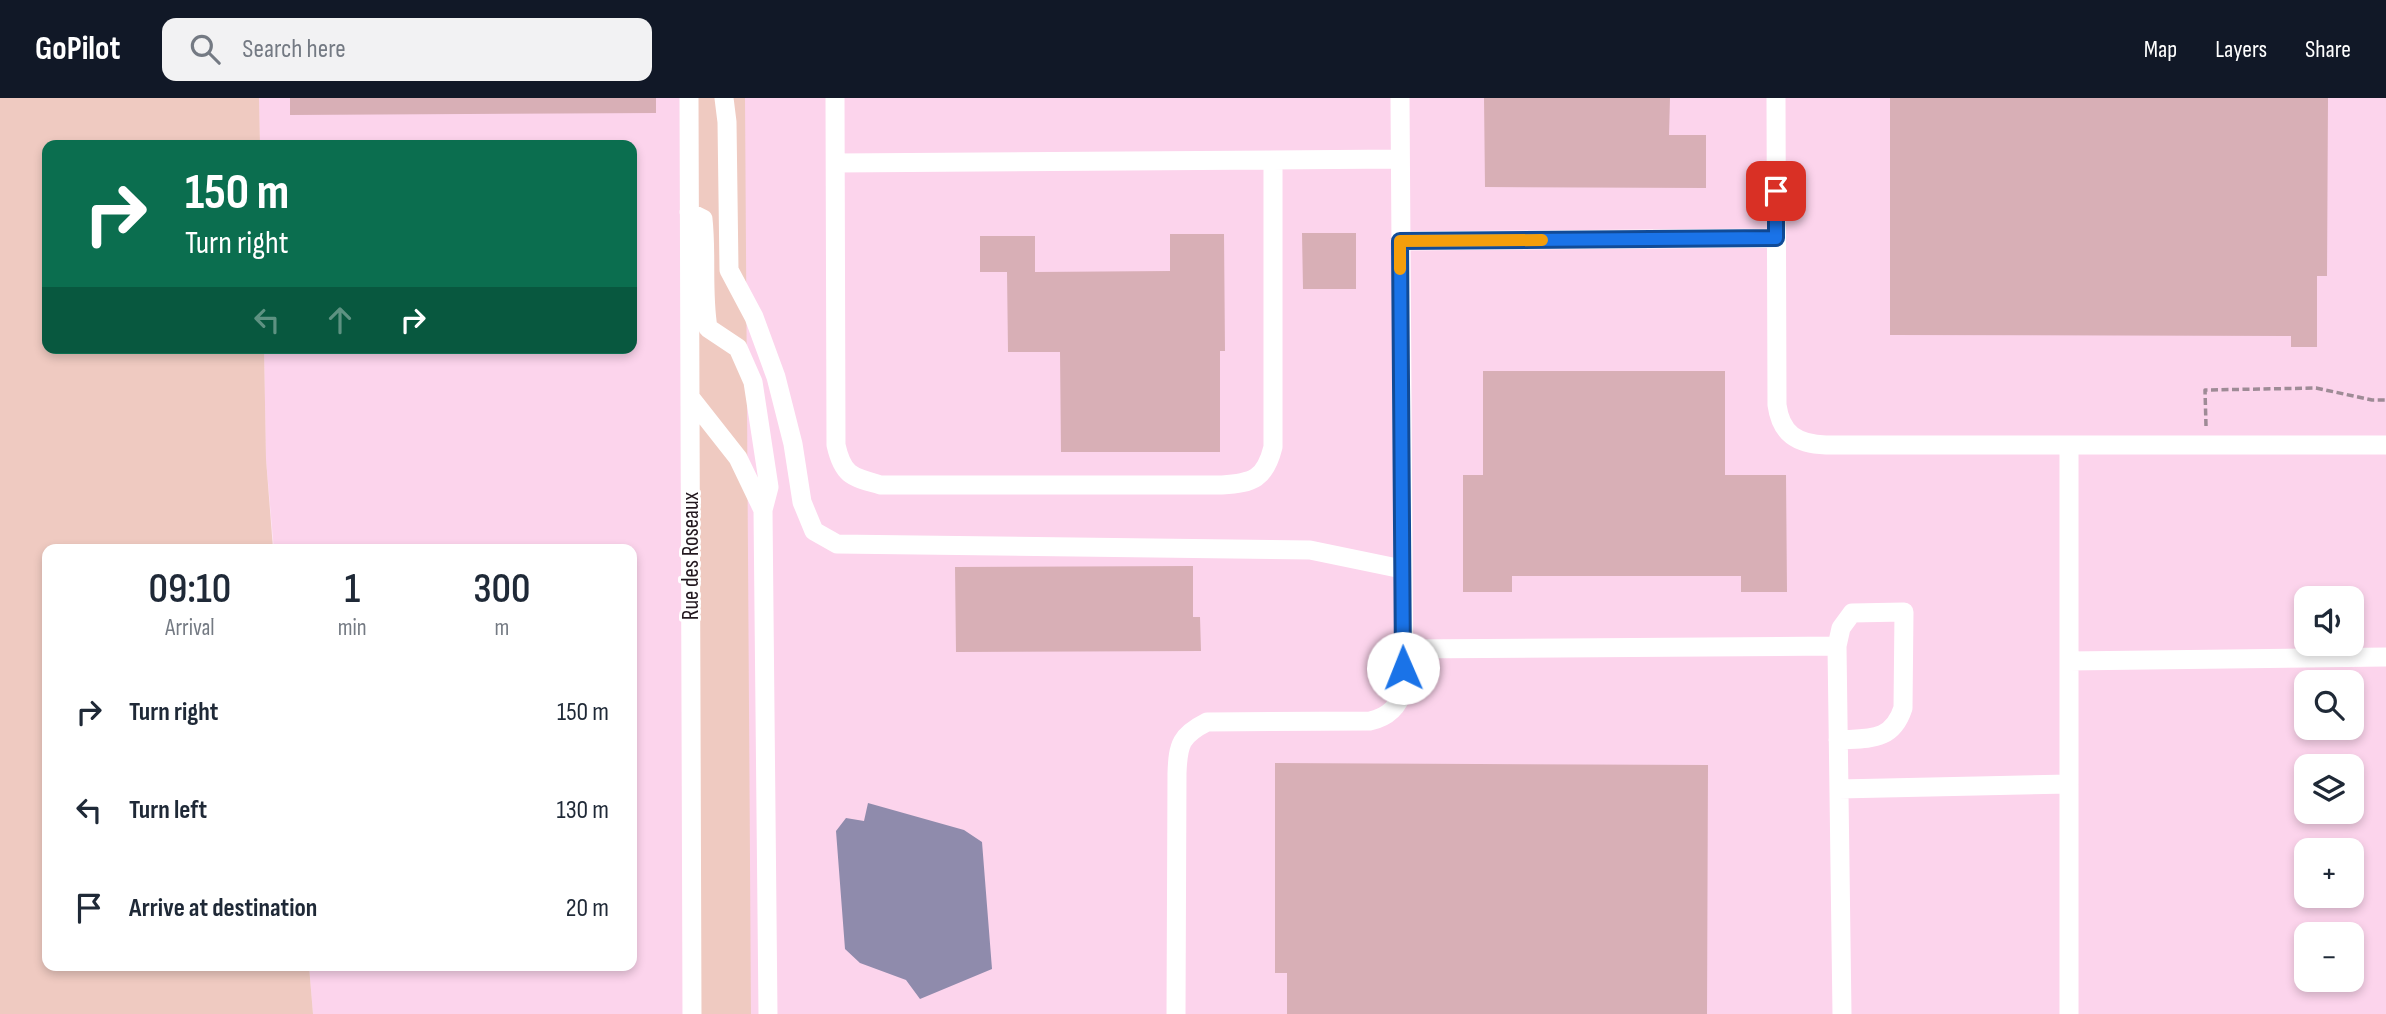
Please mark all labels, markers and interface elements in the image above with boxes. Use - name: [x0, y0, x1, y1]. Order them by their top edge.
- search box: [162, 18, 652, 81]
- text: GoPilot: [35, 29, 120, 69]
- icon: search: [186, 30, 224, 68]
- text: Search here: [242, 34, 346, 65]
- text: Map: [2144, 35, 2177, 64]
- text: Layers: [2215, 35, 2267, 64]
- text: Share: [2305, 35, 2351, 64]
- pin: [1746, 161, 1806, 221]
- text: 150 m: [185, 164, 289, 223]
- icon: right: [70, 168, 161, 259]
- icon: arrive: [1757, 172, 1795, 210]
- text: Turn right: [185, 224, 289, 263]
- icon: left: [248, 301, 286, 339]
- icon: ahead: [321, 301, 359, 339]
- icon: right: [394, 301, 432, 339]
- street label: Rue des Roseaux: [677, 491, 705, 620]
- text: 09:10: [149, 564, 231, 615]
- text: 1: [344, 564, 360, 615]
- text: 300: [473, 564, 530, 615]
- map controls: [2294, 586, 2364, 992]
- button: sound: [2294, 586, 2364, 656]
- text: Arrival: [165, 614, 215, 642]
- text: min: [338, 614, 367, 642]
- text: m: [494, 614, 509, 642]
- position arrow: [1366, 631, 1440, 705]
- button: search: [2294, 670, 2364, 740]
- icon: right: [70, 693, 108, 731]
- text: Turn right: [129, 697, 218, 728]
- text: 150 m: [557, 697, 609, 728]
- button: layers: [2294, 754, 2364, 824]
- icon: left: [70, 791, 108, 829]
- text: Turn left: [129, 795, 207, 826]
- text: 130 m: [557, 795, 609, 826]
- button: +: [2294, 838, 2364, 908]
- icon: arrive: [70, 889, 108, 927]
- text: Arrive at destination: [129, 893, 317, 924]
- text: 20 m: [566, 893, 609, 924]
- button: −: [2294, 922, 2364, 992]

